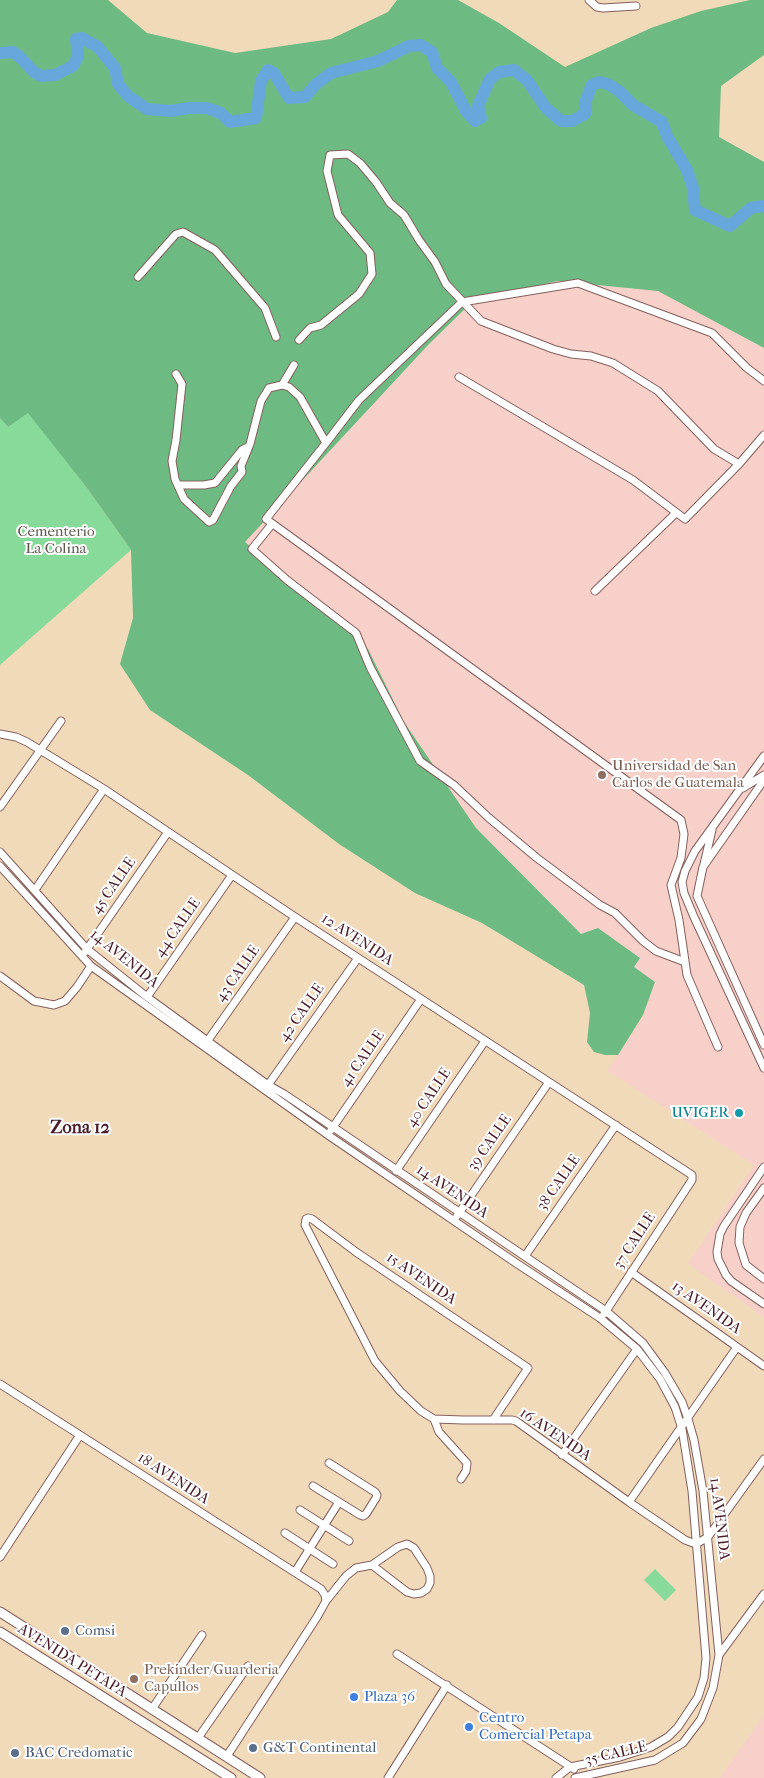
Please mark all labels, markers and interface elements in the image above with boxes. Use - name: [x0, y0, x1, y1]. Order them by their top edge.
- park label: Cementerio La Colina: [17, 523, 95, 558]
- place label: Universidad de San Carlos de Guatemala: [612, 757, 744, 792]
- marker: Universidad de San Carlos de Guatemala: [596, 769, 608, 781]
- street label: 45 CALLE: [88, 854, 140, 918]
- street label: 44 CALLE: [151, 895, 205, 961]
- street label: 12 AVENIDA: [318, 910, 396, 970]
- street label: 14 AVENIDA: [86, 926, 162, 992]
- street label: 43 CALLE: [212, 942, 264, 1006]
- street label: 42 CALLE: [275, 980, 329, 1046]
- street label: 41 CALLE: [337, 1027, 389, 1091]
- street label: 40 CALLE: [403, 1065, 455, 1131]
- place label: UVIGER: [671, 1104, 729, 1122]
- marker: UVIGER: [733, 1107, 745, 1119]
- street label: 39 CALLE: [464, 1112, 516, 1174]
- district label: Zona 12: [50, 1118, 110, 1140]
- street label: 38 CALLE: [533, 1152, 585, 1214]
- street label: 14 AVENIDA: [412, 1161, 492, 1223]
- street label: 37 CALLE: [610, 1209, 660, 1273]
- street label: 15 AVENIDA: [382, 1249, 460, 1309]
- street label: 13 AVENIDA: [668, 1278, 744, 1338]
- street label: 16 AVENIDA: [516, 1404, 594, 1466]
- street label: 18 AVENIDA: [134, 1449, 212, 1509]
- street label: 14 AVENIDA: [705, 1477, 733, 1561]
- street label: AVENIDA PETAPA: [14, 1620, 130, 1702]
- place label: Comsi: [75, 1622, 115, 1640]
- marker: Comsi: [59, 1625, 71, 1637]
- place label: Prekinder/Guarderia Capullos: [144, 1661, 279, 1696]
- marker: Prekinder/Guarderia Capullos: [128, 1673, 140, 1685]
- place label: Plaza 36: [364, 1688, 415, 1706]
- marker: Plaza 36: [348, 1691, 360, 1703]
- place label: Centro Comercial Petapa: [479, 1709, 592, 1744]
- marker: Centro Comercial Petapa: [463, 1721, 475, 1733]
- street label: 35 CALLE: [583, 1738, 649, 1770]
- place label: G&T Continental: [263, 1739, 376, 1757]
- marker: G&T Continental: [247, 1742, 259, 1754]
- place label: BAC Credomatic: [25, 1744, 133, 1762]
- marker: BAC Credomatic: [9, 1747, 21, 1759]

